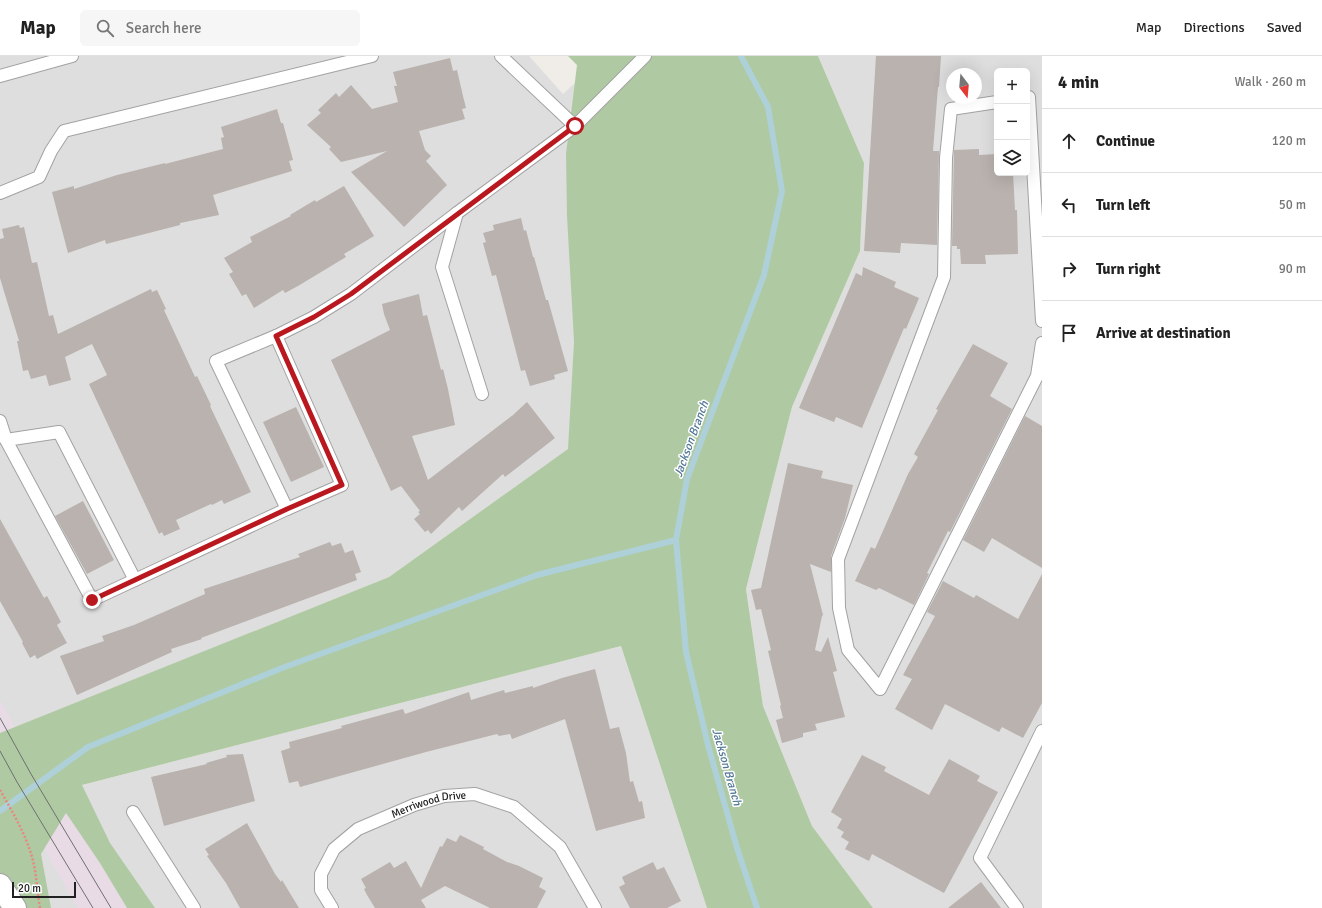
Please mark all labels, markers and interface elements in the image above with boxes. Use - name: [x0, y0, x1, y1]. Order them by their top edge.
- search box: [80, 10, 360, 46]
- text: Map: [20, 16, 56, 40]
- icon: search: [94, 17, 116, 39]
- text: Search here: [126, 19, 201, 37]
- text: Map: [1136, 19, 1162, 36]
- text: Directions: [1184, 19, 1245, 36]
- text: Saved: [1267, 19, 1302, 36]
- north arrow: [946, 68, 982, 104]
- map controls: [994, 68, 1030, 176]
- button: +: [994, 68, 1030, 104]
- text: 4 min: [1058, 72, 1099, 93]
- text: Walk · 260 m: [1235, 74, 1306, 90]
- button: −: [994, 104, 1030, 140]
- route start: [566, 117, 584, 135]
- icon: ahead: [1058, 130, 1080, 152]
- text: Continue: [1096, 132, 1155, 150]
- text: 120 m: [1272, 133, 1306, 149]
- button: layers: [994, 140, 1030, 176]
- icon: left: [1058, 194, 1080, 216]
- text: Turn left: [1096, 196, 1150, 214]
- text: 50 m: [1279, 197, 1306, 213]
- icon: right: [1058, 258, 1080, 280]
- text: Turn right: [1096, 260, 1161, 278]
- text: 90 m: [1279, 261, 1306, 277]
- icon: arrive: [1058, 322, 1080, 344]
- text: Arrive at destination: [1096, 324, 1231, 342]
- water label: Jackson Branch: [671, 399, 712, 479]
- route end: [83, 591, 101, 609]
- water label: Jackson Branch: [708, 727, 745, 808]
- street label: Merriwood Drive: [389, 789, 467, 821]
- scale bar: [12, 880, 76, 899]
- text: 20 m: [18, 882, 41, 895]

